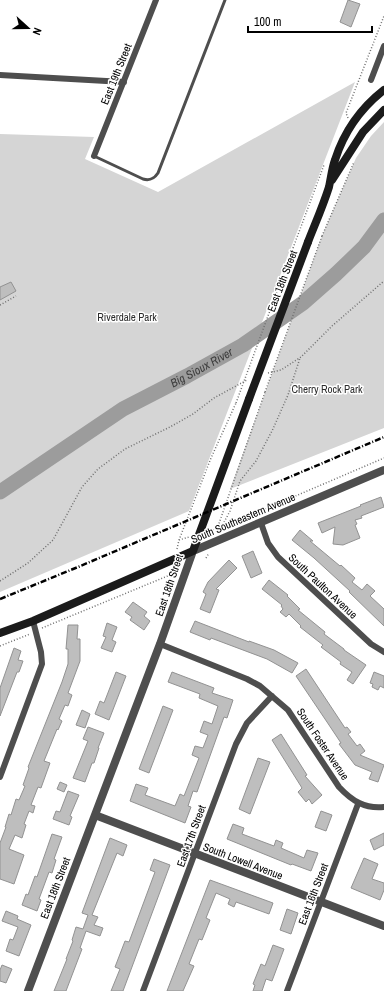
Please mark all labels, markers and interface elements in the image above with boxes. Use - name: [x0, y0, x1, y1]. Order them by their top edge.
- north arrow: [8, 8, 48, 48]
- scale bar: [248, 8, 372, 34]
- text: 100 m: [254, 14, 281, 30]
- text: N: [30, 26, 45, 37]
- street label: East 19th Street: [97, 41, 135, 107]
- street label: East 18th Street: [264, 248, 300, 314]
- park label: Riverdale Park: [97, 310, 157, 324]
- water label: Big Sioux River: [167, 344, 236, 391]
- park label: Cherry Rock Park: [291, 382, 363, 396]
- street label: South Southeastern Avenue: [189, 490, 297, 546]
- street label: South Paulton Avenue: [286, 550, 360, 622]
- street label: East 18th Street: [152, 552, 186, 618]
- street label: South Foster Avenue: [294, 705, 352, 783]
- street label: East 17th Street: [173, 803, 209, 869]
- street label: South Lowell Avenue: [201, 839, 285, 883]
- street label: East 18th Street: [37, 855, 73, 921]
- street label: East 16th Street: [295, 861, 331, 927]

